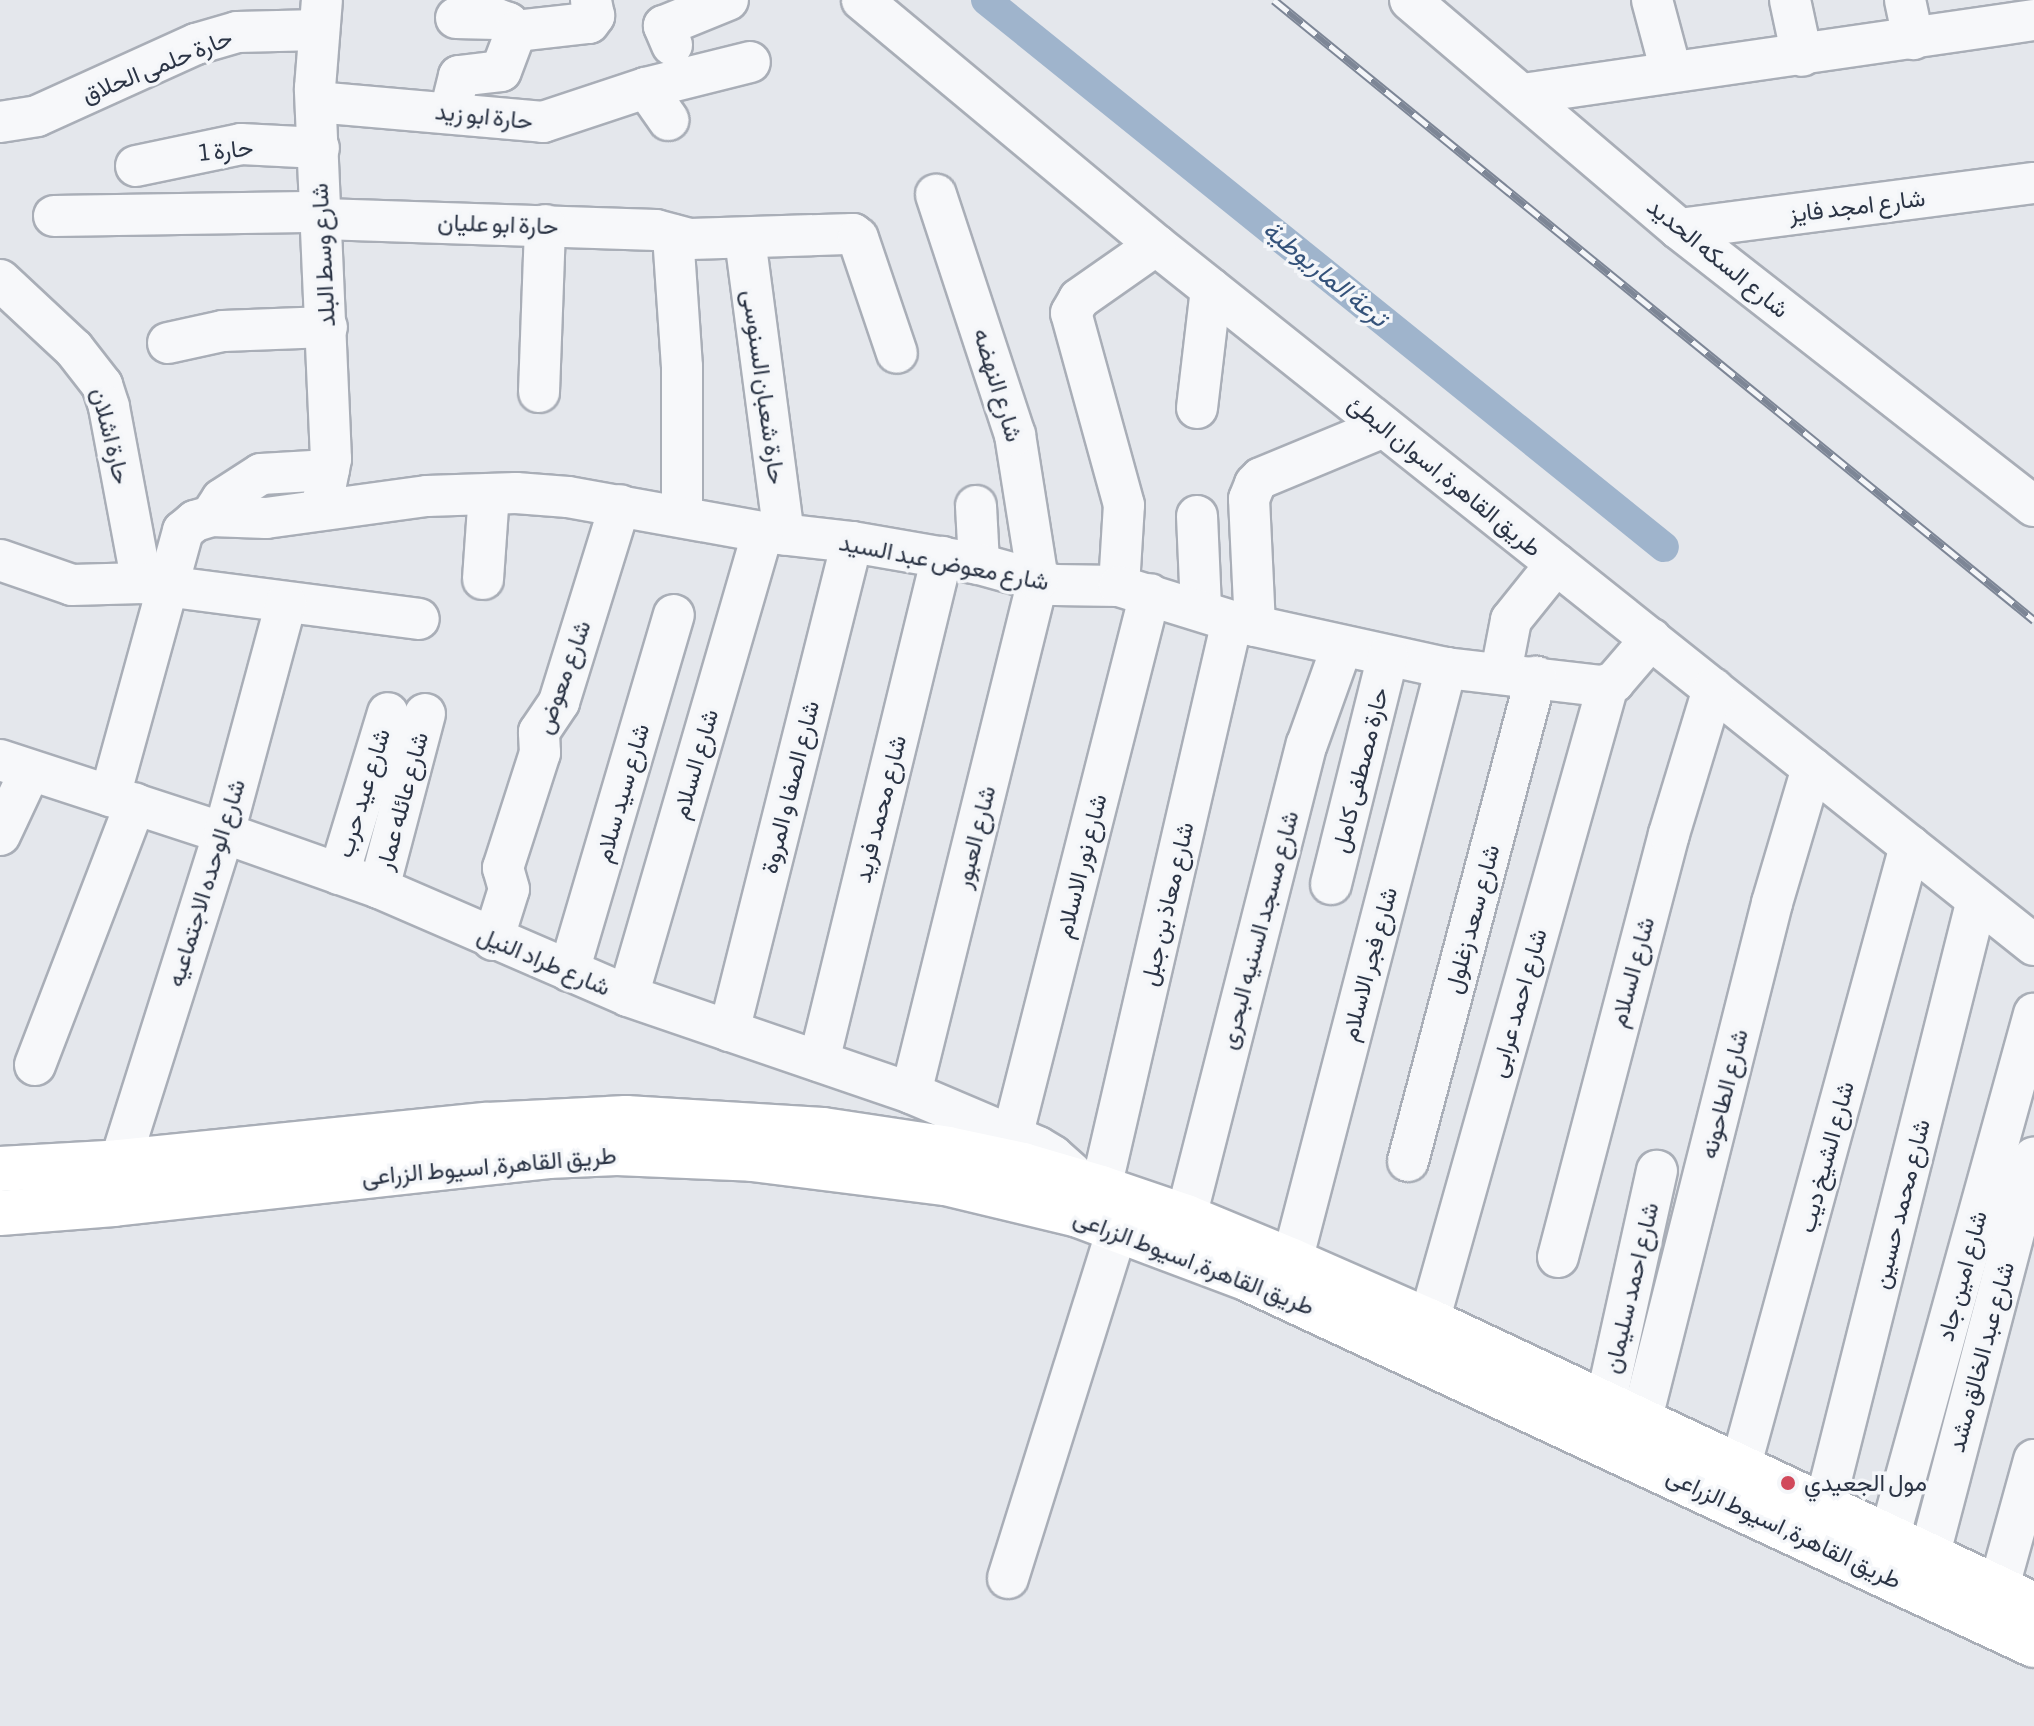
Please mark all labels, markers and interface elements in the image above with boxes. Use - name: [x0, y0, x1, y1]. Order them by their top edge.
- street label: حارة حلمى الحلاق: [78, 23, 236, 109]
- street label: حارة ابو زيد: [434, 97, 534, 135]
- street label: حارة 1: [197, 133, 255, 167]
- street label: شارع وسط البلد: [305, 182, 341, 328]
- street label: شارع امجد فايز: [1787, 183, 1927, 229]
- street label: شارع السكه الحديد: [1641, 192, 1795, 324]
- street label: حارة ابو عليان: [437, 207, 559, 241]
- water label: ترعة الماريوطية: [1256, 214, 1394, 334]
- street label: حارة شعبان السنوسى: [736, 288, 792, 486]
- street label: شارع النهضه: [967, 325, 1029, 445]
- street label: حارة اشلان: [85, 385, 137, 487]
- street label: طريق القاهرة, اسوان البطئ: [1342, 389, 1548, 563]
- street label: شارع معوض عبد السيد: [837, 528, 1051, 596]
- street label: شارع معوض: [529, 616, 597, 738]
- street label: حارة مصطفى كامل: [1326, 684, 1394, 856]
- street label: شارع الصفا و المروة: [755, 698, 825, 876]
- street label: شارع السلام: [666, 706, 724, 822]
- street label: شارع سيد سلام: [588, 720, 656, 866]
- street label: شارع عيد حرب: [330, 725, 396, 861]
- street label: شارع عائله عمار: [370, 729, 434, 873]
- street label: شارع محمد فريد: [848, 732, 912, 886]
- street label: شارع الوحده الاجتماعيه: [161, 776, 251, 990]
- street label: شارع العبور: [948, 783, 1002, 891]
- street label: شارع نور الاسلام: [1049, 791, 1113, 941]
- street label: شارع مسجد السنيه البحرى: [1213, 808, 1305, 1052]
- street label: شارع معاذ بن جبل: [1134, 819, 1200, 989]
- street label: شارع سعد زغلول: [1438, 841, 1506, 997]
- street label: شارع فجر الاسلام: [1335, 884, 1403, 1044]
- street label: شارع السلام: [1603, 914, 1661, 1030]
- street label: شارع طراد النيل: [473, 920, 615, 1002]
- street label: شارع احمد عرابى: [1483, 925, 1553, 1081]
- street label: شارع الطاحونه: [1694, 1026, 1754, 1162]
- street label: شارع الشيخ ديب: [1792, 1078, 1860, 1236]
- street label: شارع محمد حسين: [1866, 1116, 1936, 1292]
- street label: طريق القاهرة, اسيوط الزراعى: [360, 1141, 618, 1191]
- street label: شارع احمد سليمان: [1597, 1200, 1665, 1376]
- street label: طريق القاهرة, اسيوط الزراعى: [1070, 1203, 1318, 1321]
- street label: شارع امين جاد: [1931, 1208, 1993, 1344]
- street label: شارع عبد الخالق مشد: [1942, 1259, 2020, 1455]
- street label: طريق القاهرة, اسيوط الزراعى: [1662, 1461, 1906, 1595]
- place label: مول الجعيدي: [1804, 1469, 1927, 1497]
- marker: مول الجعيدي: [1779, 1474, 1797, 1492]

